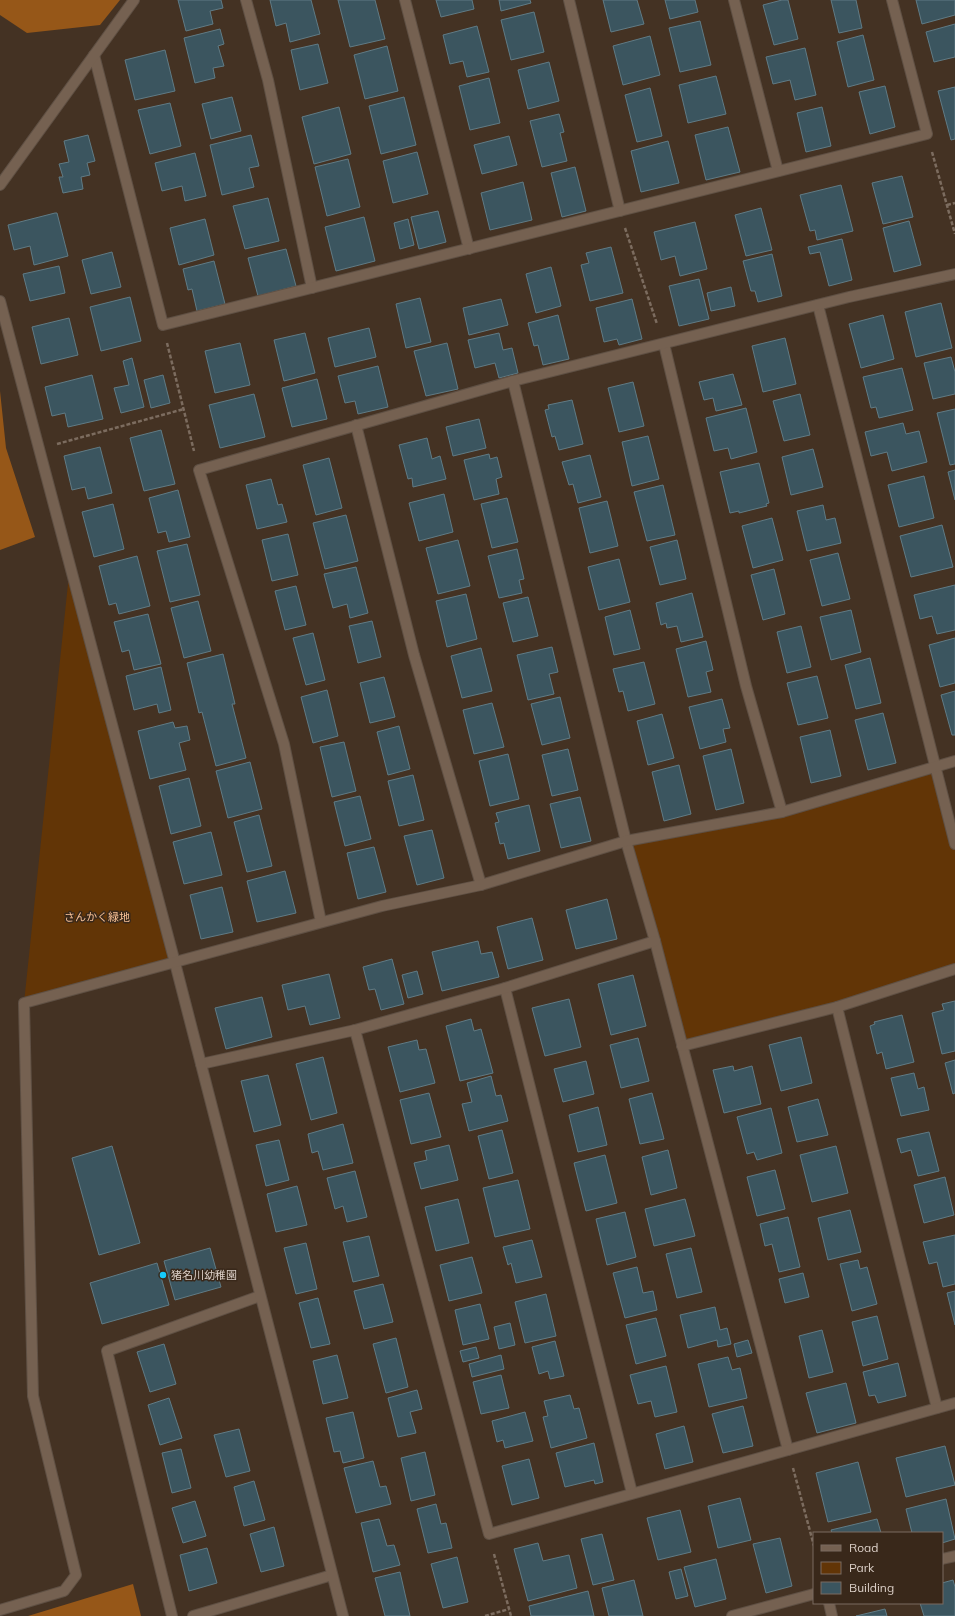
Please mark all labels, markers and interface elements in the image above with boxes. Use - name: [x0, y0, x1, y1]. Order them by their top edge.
- park label: さんかく緑地: [64, 910, 130, 924]
- place label: 猪名川幼稚園: [171, 1268, 237, 1282]
- marker: 猪名川幼稚園: [158, 1270, 168, 1280]
- legend: [813, 1532, 943, 1604]
- text: Road: [849, 1540, 878, 1555]
- text: Park: [849, 1560, 875, 1575]
- text: Building: [849, 1580, 894, 1595]

